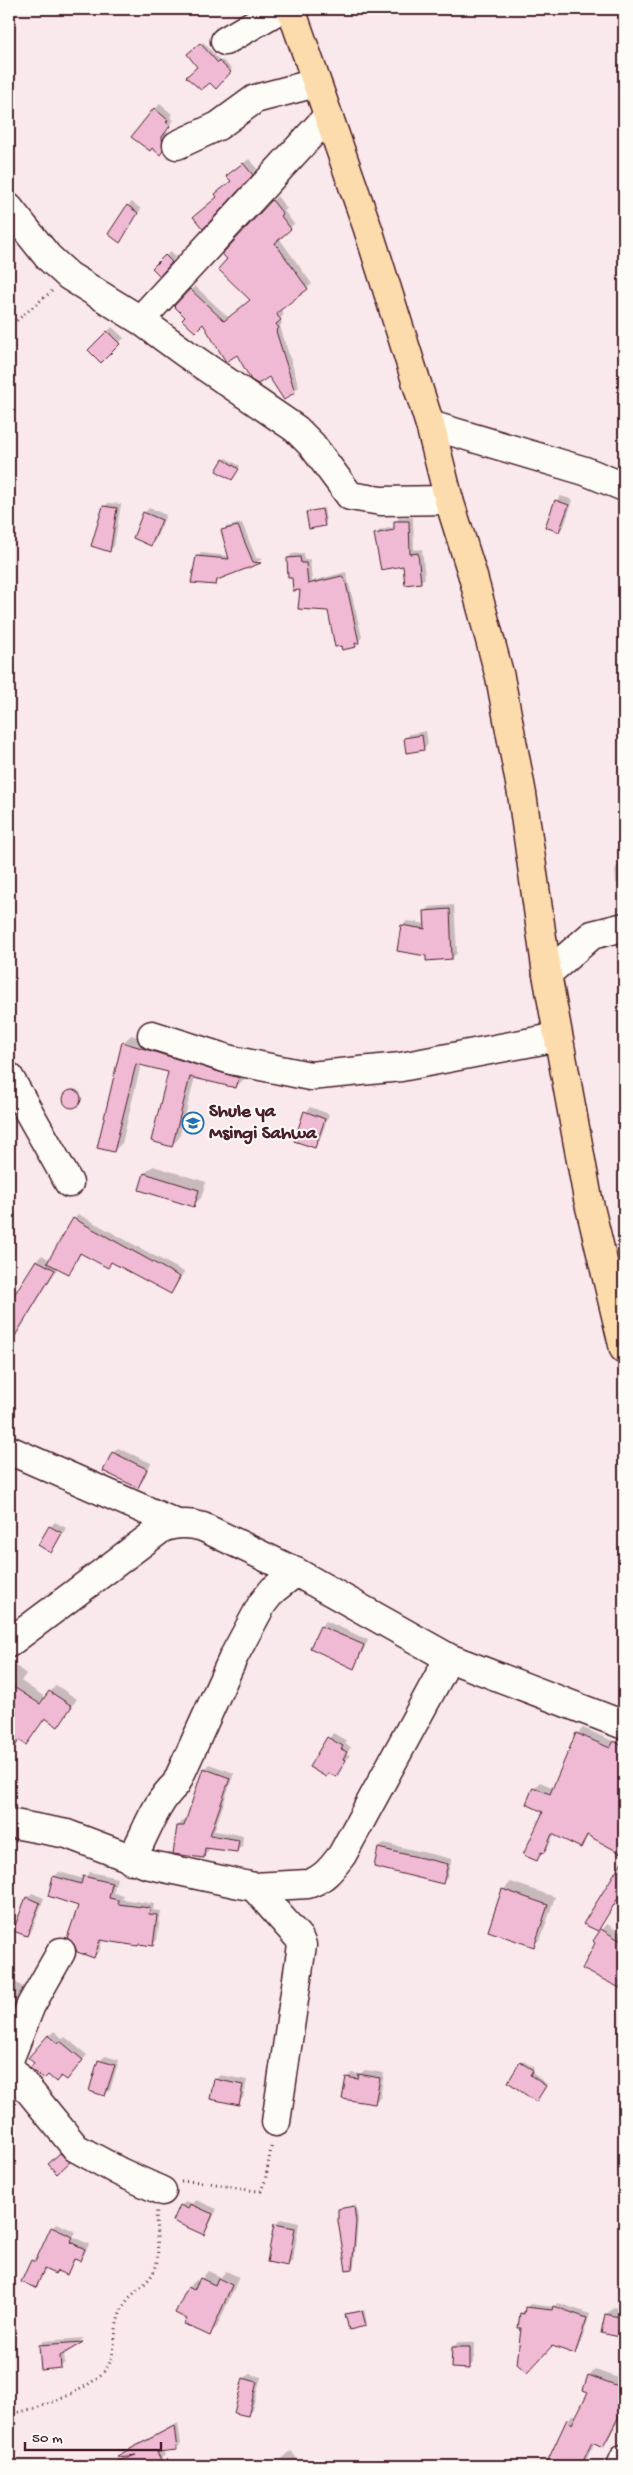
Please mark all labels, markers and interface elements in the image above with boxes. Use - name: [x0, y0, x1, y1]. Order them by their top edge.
- place label: Shule ya Msingi Sahwa: [209, 1101, 318, 1146]
- school or university icon: Shule ya Msingi Sahwa: [181, 1111, 205, 1135]
- scale bar: [25, 2420, 161, 2452]
- text: 50 m: [32, 2430, 63, 2448]

